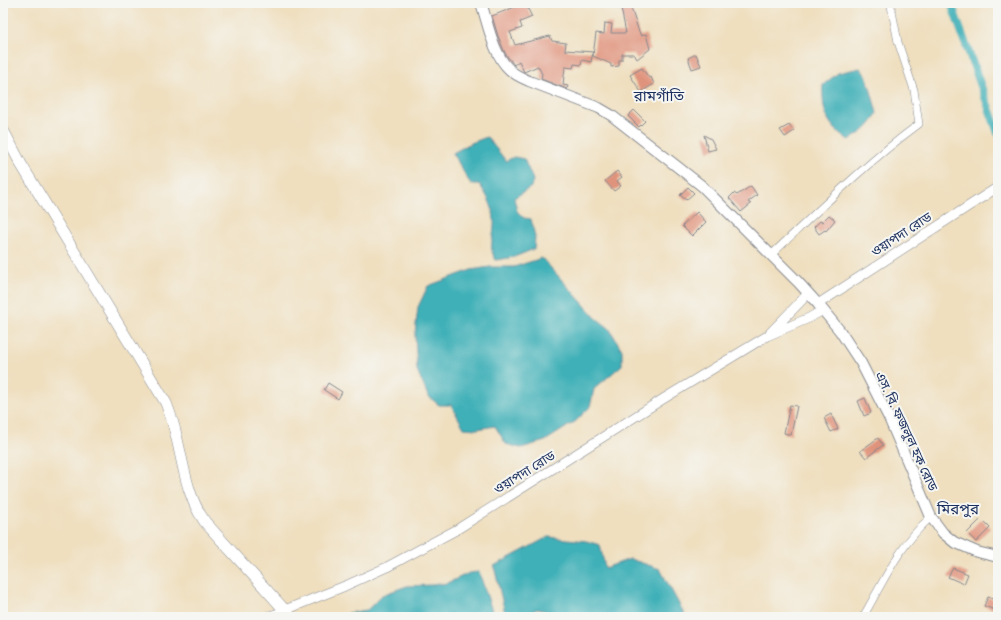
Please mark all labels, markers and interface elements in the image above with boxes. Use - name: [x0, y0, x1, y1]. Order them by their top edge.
- district label: রামগাঁতি: [633, 85, 685, 106]
- street label: ওয়াপদা রোড: [867, 207, 936, 260]
- street label: এস. বি. ফজলুল হক রোড: [871, 368, 943, 494]
- street label: ওয়াপদা রোড: [490, 446, 559, 498]
- district label: মিরপুর: [936, 498, 980, 519]

